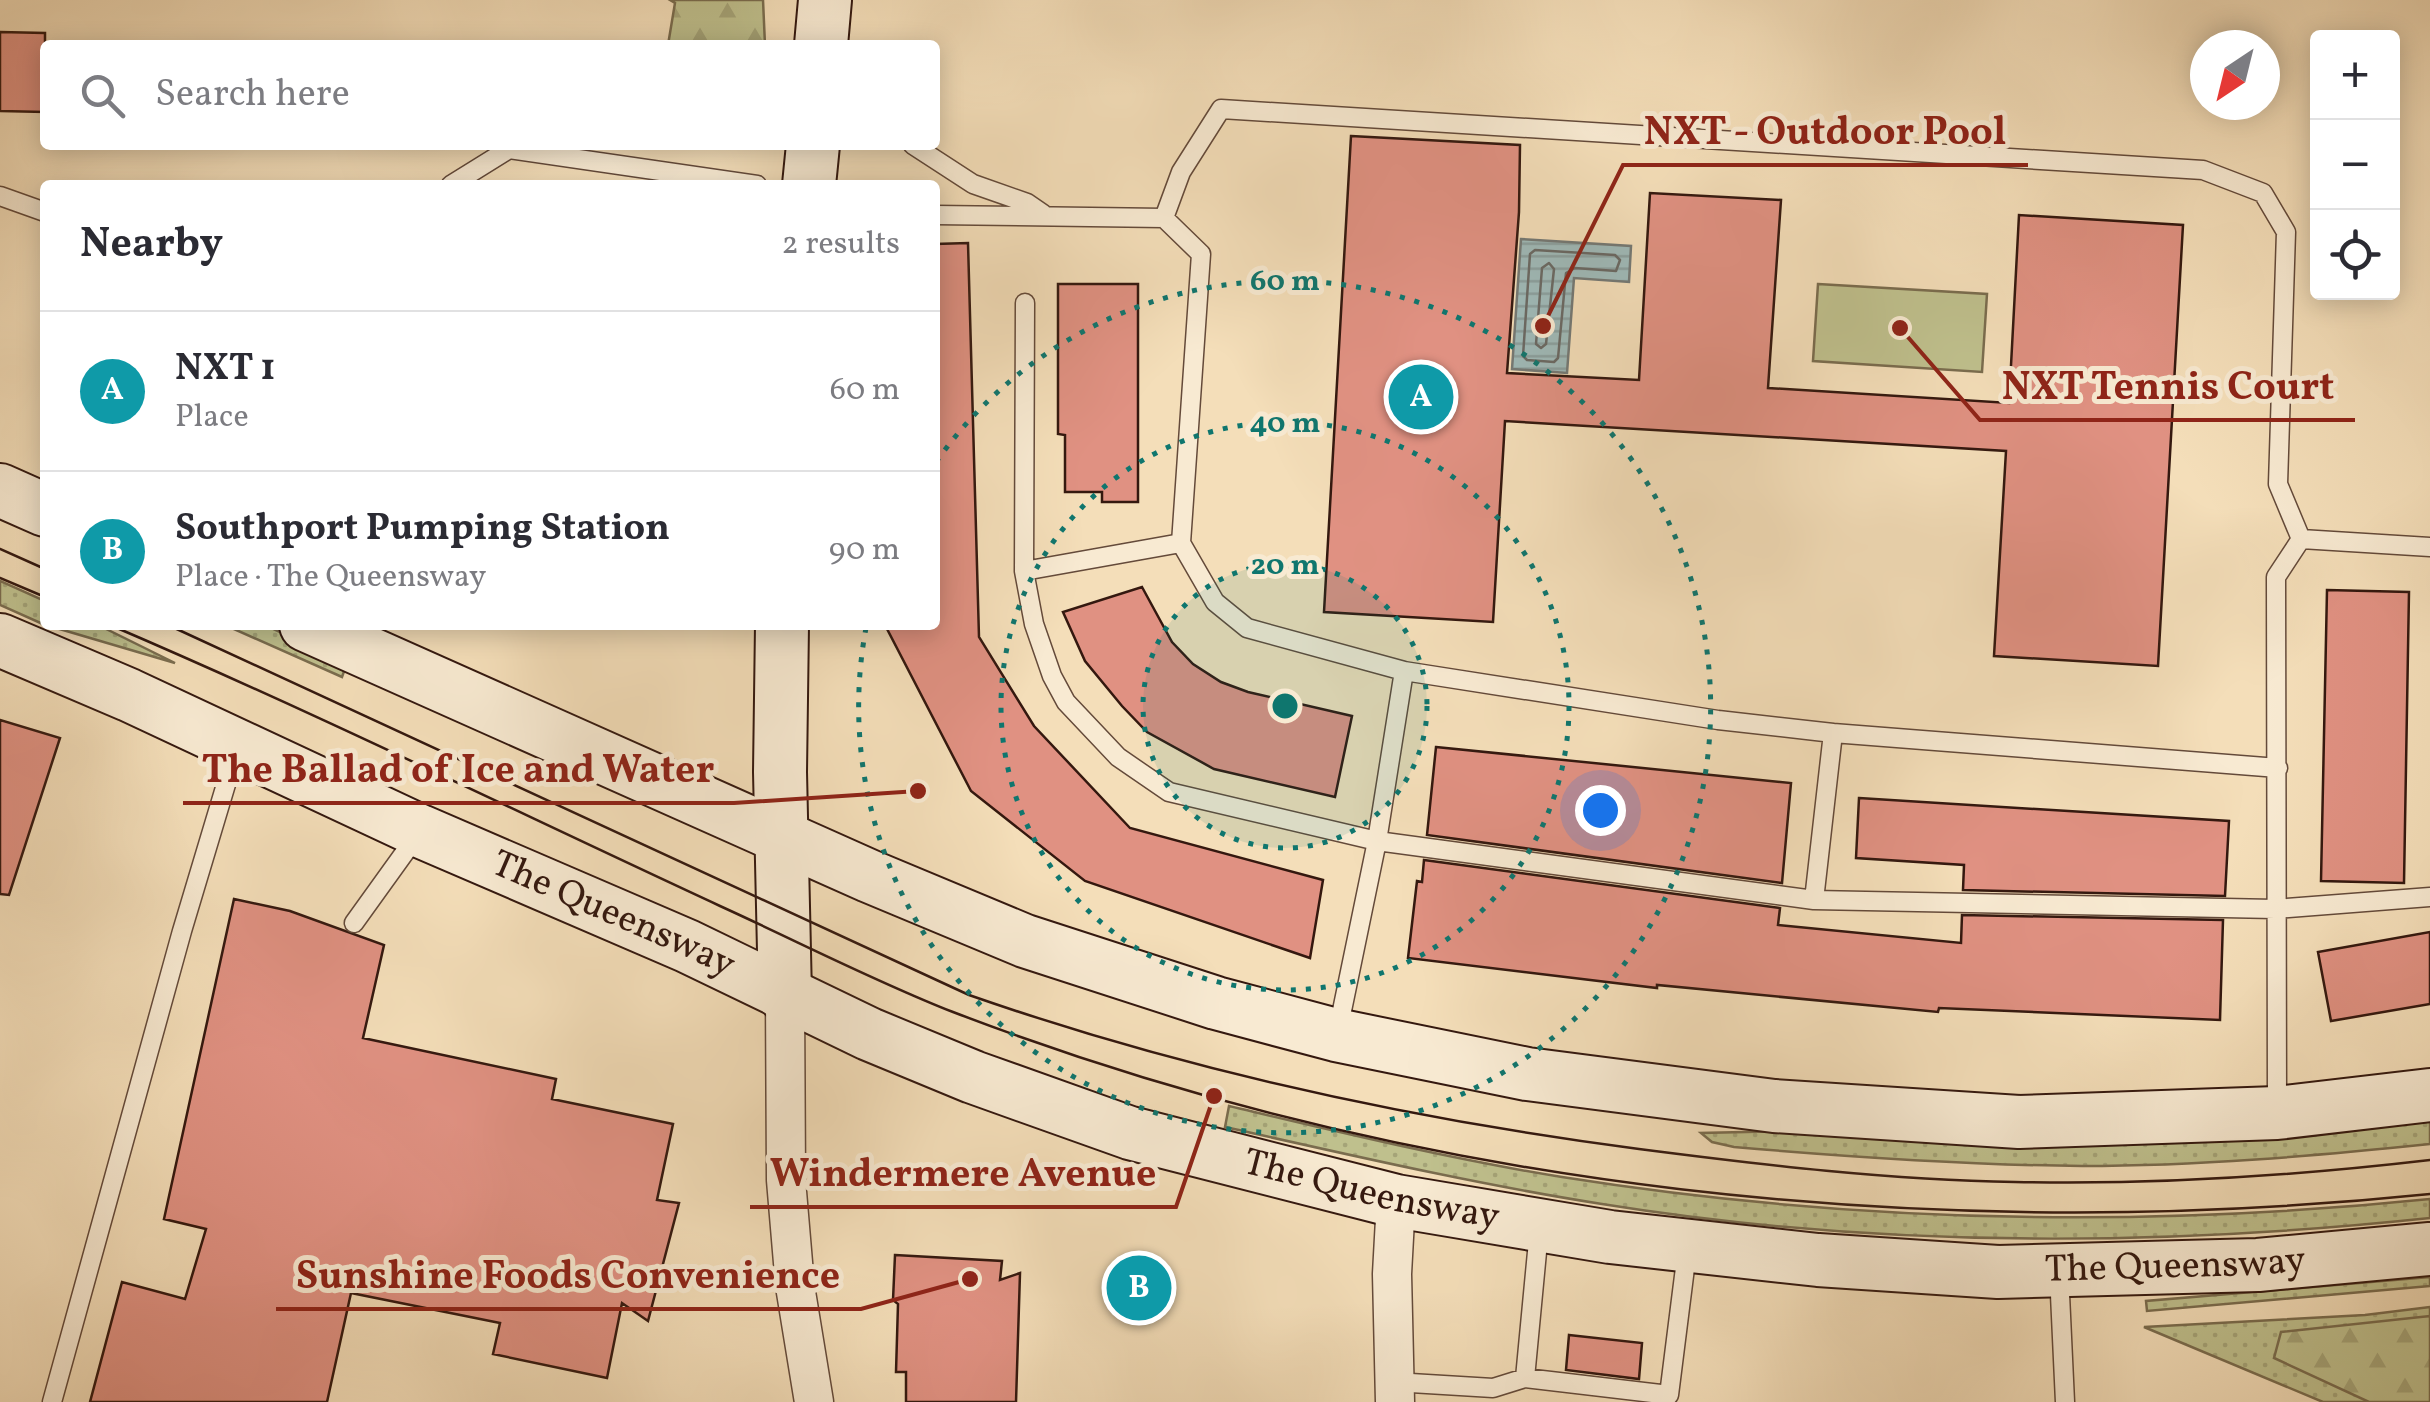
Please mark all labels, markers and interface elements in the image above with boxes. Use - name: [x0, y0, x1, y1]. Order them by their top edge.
- north arrow: [2190, 30, 2280, 120]
- map controls: [2310, 30, 2400, 300]
- button: +: [2310, 30, 2400, 120]
- search box: [40, 40, 940, 150]
- icon: search: [75, 68, 130, 123]
- text: Search here: [155, 69, 350, 122]
- callout: NXT - Outdoor Pool: [1623, 95, 2028, 165]
- text: NXT - Outdoor Pool: [1644, 106, 2006, 162]
- button: −: [2310, 120, 2400, 210]
- button: locate: [2310, 210, 2400, 300]
- text: Nearby: [80, 216, 223, 275]
- text: 2 results: [782, 223, 900, 267]
- text: 60 m: [1250, 261, 1320, 303]
- text: NXT 1: [175, 343, 276, 396]
- callout: NXT Tennis Court: [1980, 350, 2355, 420]
- pin: A: [1388, 360, 1454, 434]
- text: NXT Tennis Court: [2002, 361, 2334, 417]
- text: A: [101, 369, 124, 413]
- text: 60 m: [830, 369, 900, 413]
- text: Place: [175, 396, 249, 440]
- text: 40 m: [1249, 403, 1321, 445]
- text: Southport Pumping Station: [175, 503, 670, 556]
- text: B: [102, 529, 123, 573]
- text: 90 m: [829, 529, 900, 573]
- text: 20 m: [1251, 545, 1319, 587]
- text: Place · The Queensway: [175, 556, 486, 600]
- centre of rings: [1267, 688, 1303, 724]
- callout: The Ballad of Ice and Water: [183, 733, 734, 803]
- text: The Ballad of Ice and Water: [202, 744, 714, 800]
- your location: [1575, 785, 1626, 836]
- street label: The Queensway: [483, 838, 744, 992]
- callout: Windermere Avenue: [750, 1137, 1176, 1207]
- street label: The Queensway: [1238, 1137, 1503, 1244]
- text: Windermere Avenue: [770, 1148, 1156, 1204]
- street label: The Queensway: [2044, 1234, 2308, 1297]
- callout: Sunshine Foods Convenience: [276, 1239, 861, 1309]
- text: Sunshine Foods Convenience: [296, 1250, 840, 1306]
- pin: B: [1106, 1250, 1172, 1326]

